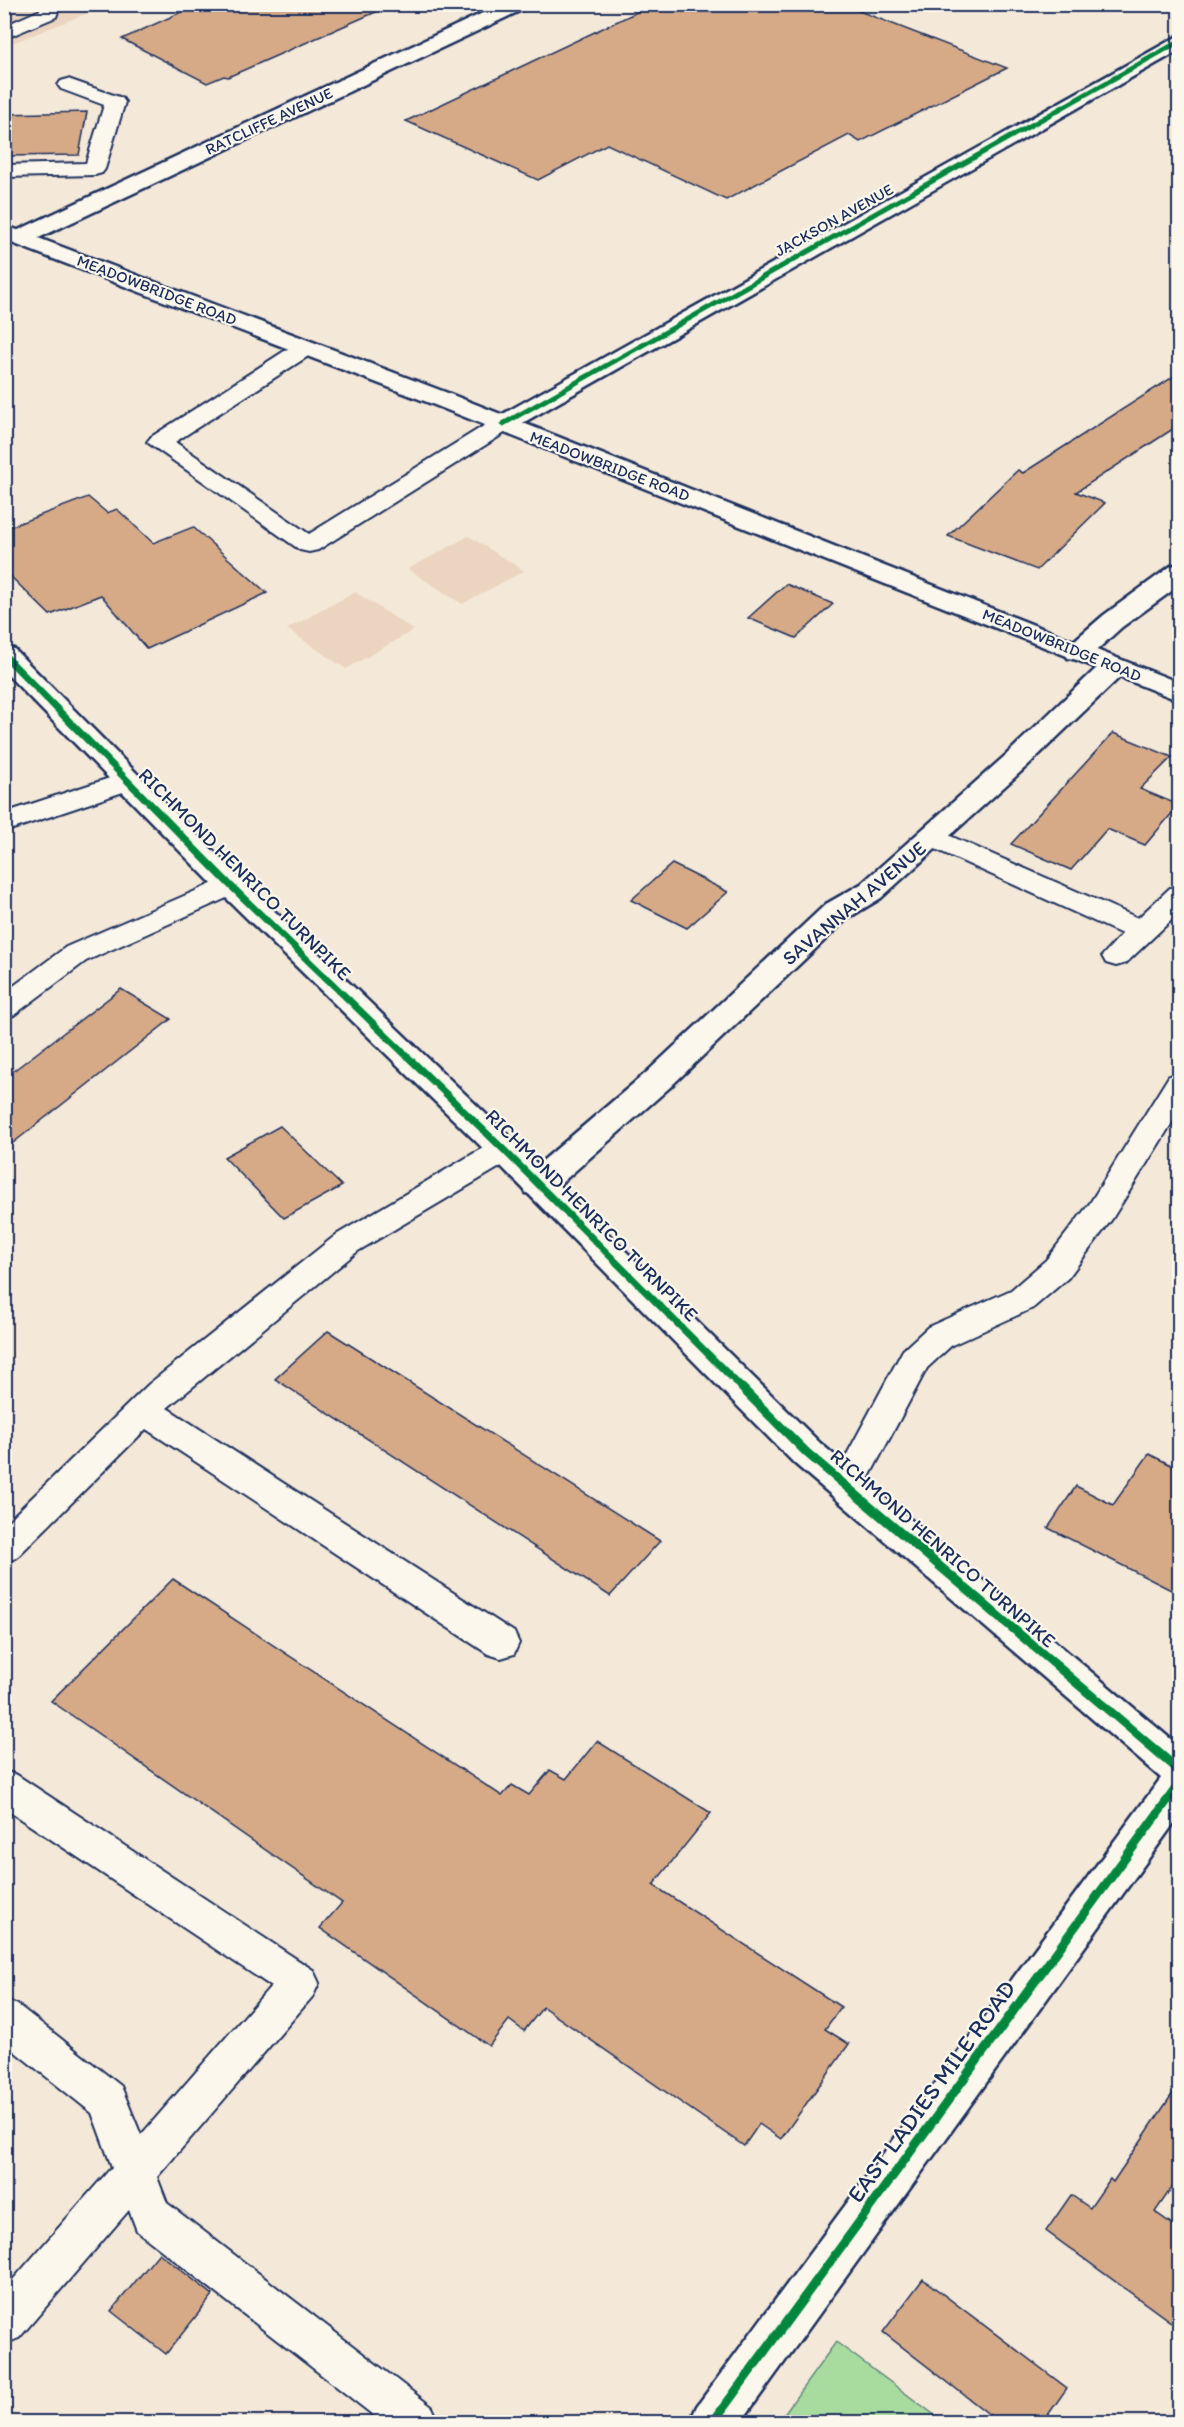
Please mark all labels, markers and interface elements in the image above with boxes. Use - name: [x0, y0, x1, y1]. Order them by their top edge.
- street label: RATCLIFFE AVENUE: [202, 83, 336, 159]
- street label: JACKSON AVENUE: [772, 180, 896, 260]
- street label: MEADOWBRIDGE ROAD: [74, 251, 240, 329]
- street label: MEADOWBRIDGE ROAD: [527, 427, 693, 505]
- street label: MEADOWBRIDGE ROAD: [980, 604, 1144, 686]
- street label: RICHMOND HENRICO TURNPIKE: [134, 763, 356, 985]
- street label: SAVANNAH AVENUE: [777, 836, 931, 970]
- street label: RICHMOND HENRICO TURNPIKE: [481, 1104, 703, 1326]
- street label: RICHMOND HENRICO TURNPIKE: [825, 1444, 1061, 1652]
- street label: EAST LADIES MILE ROAD: [841, 1974, 1021, 2208]

